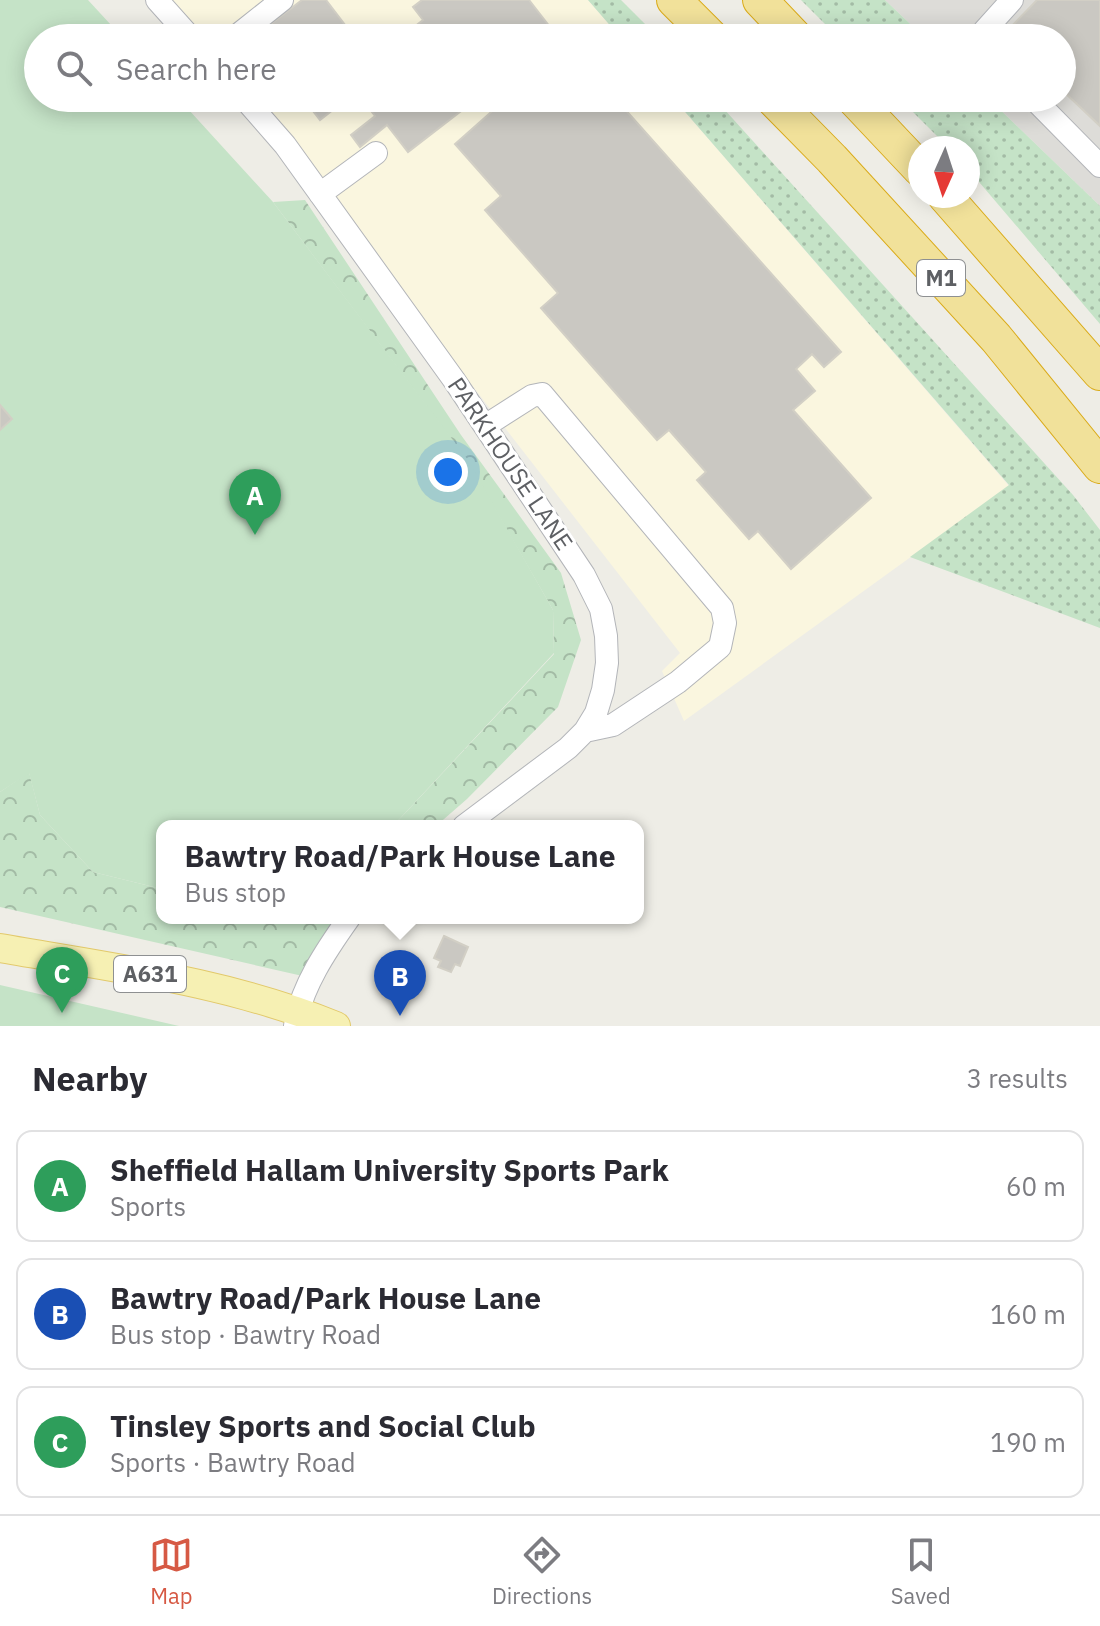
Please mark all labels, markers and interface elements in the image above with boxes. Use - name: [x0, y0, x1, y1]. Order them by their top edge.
- search box: [24, 24, 1076, 112]
- icon: search: [52, 46, 96, 90]
- text: Search here: [116, 49, 277, 88]
- north arrow: [908, 136, 980, 208]
- road number: M1: [917, 260, 965, 296]
- street label: PARKHOUSE LANE: [441, 371, 581, 556]
- your location: [428, 452, 468, 492]
- pin: A: [229, 469, 281, 535]
- popup: [156, 820, 644, 924]
- text: Bawtry Road/Park House Lane: [184, 836, 616, 875]
- text: Bus stop: [184, 875, 286, 909]
- pin: C: [36, 947, 88, 1013]
- pin: B: [374, 950, 426, 1016]
- road number: A631: [114, 956, 186, 992]
- text: Nearby: [32, 1056, 147, 1100]
- text: 3 results: [966, 1061, 1068, 1095]
- text: Sheffield Hallam University Sports Park: [110, 1150, 669, 1189]
- text: A: [51, 1169, 69, 1203]
- text: 60 m: [1006, 1169, 1066, 1203]
- text: Sports: [110, 1189, 186, 1223]
- text: Bawtry Road/Park House Lane: [110, 1278, 541, 1317]
- text: B: [51, 1297, 69, 1331]
- text: 160 m: [990, 1297, 1066, 1331]
- text: Bus stop · Bawtry Road: [110, 1317, 381, 1351]
- text: Tinsley Sports and Social Club: [110, 1406, 536, 1445]
- text: C: [52, 1425, 68, 1459]
- text: 190 m: [990, 1425, 1066, 1459]
- text: Sports · Bawtry Road: [110, 1445, 356, 1479]
- tab: Map: [149, 1533, 193, 1610]
- tab: Directions: [492, 1533, 592, 1610]
- tab: Saved: [891, 1533, 951, 1610]

